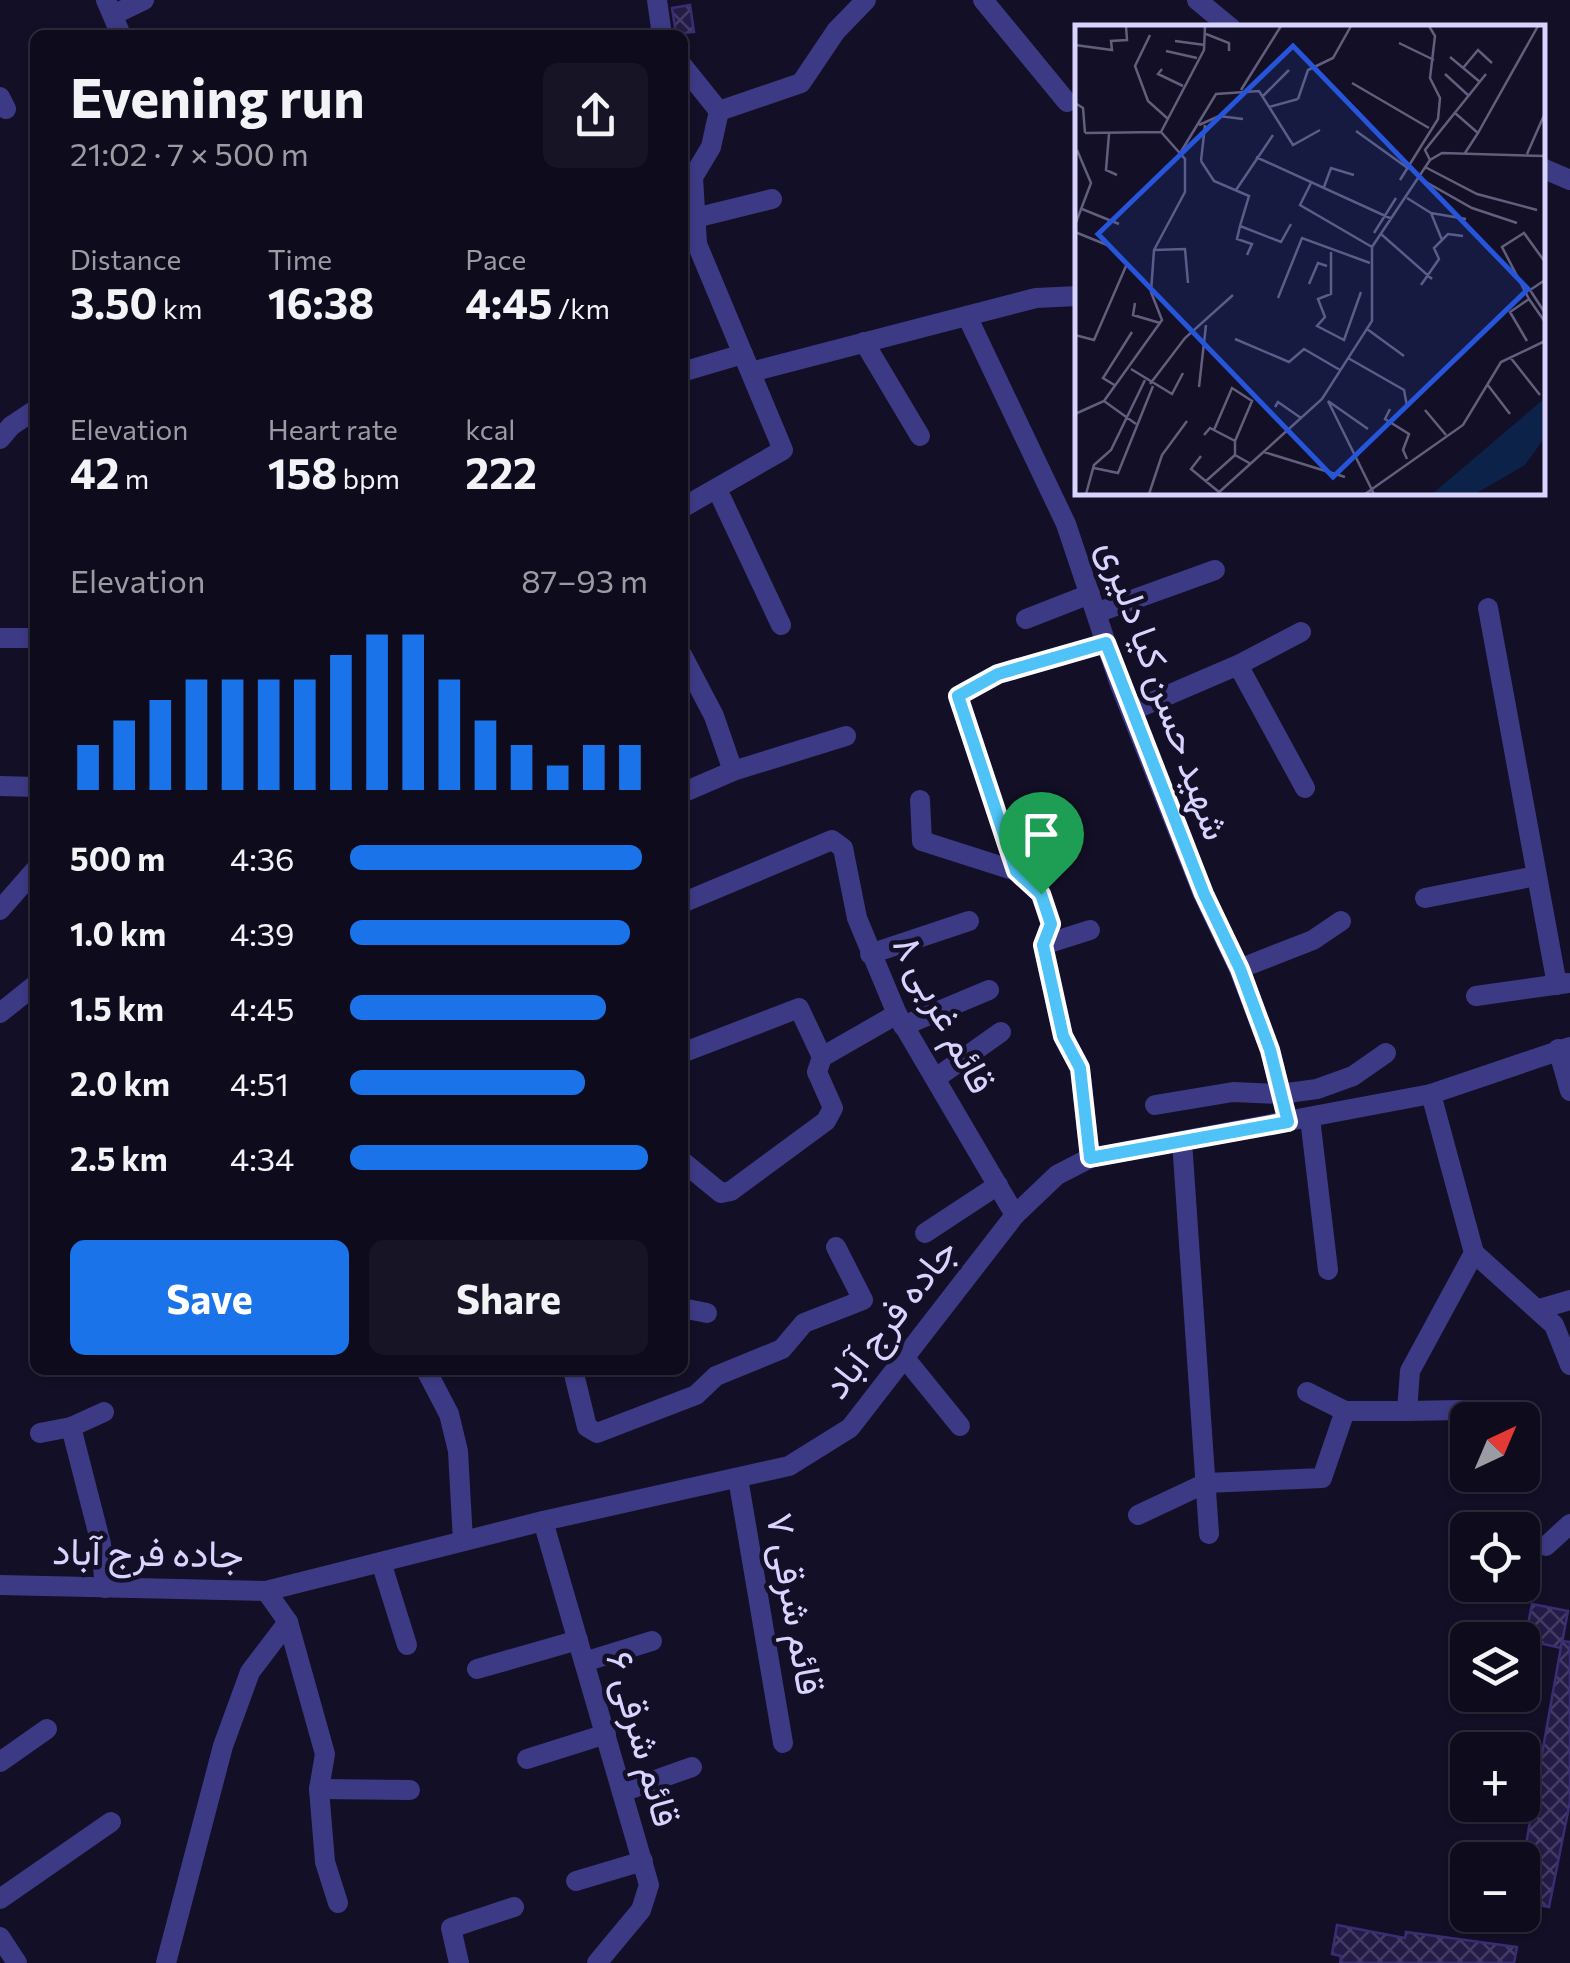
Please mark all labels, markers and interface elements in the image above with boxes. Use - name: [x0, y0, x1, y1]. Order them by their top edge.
- inset map: [1075, 25, 1545, 495]
- text: Evening run: [70, 62, 365, 129]
- button: share: [543, 63, 648, 168]
- text: 21:02 · 7 × 500 m: [70, 133, 309, 173]
- text: Distance: [70, 242, 181, 276]
- text: Time: [268, 242, 332, 276]
- text: Pace: [465, 242, 526, 276]
- text: 3.50: [70, 276, 157, 328]
- text: 16:38: [268, 276, 374, 328]
- text: 4:45: [465, 276, 552, 328]
- text: km: [157, 291, 202, 325]
- text: /km: [552, 291, 610, 325]
- text: Elevation: [70, 412, 188, 446]
- text: Heart rate: [268, 412, 398, 446]
- text: kcal: [465, 412, 515, 446]
- text: 42: [70, 446, 119, 498]
- text: 158: [268, 446, 337, 498]
- text: 222: [465, 446, 537, 498]
- text: m: [119, 461, 149, 495]
- text: bpm: [337, 461, 400, 495]
- street label: شهید حسن کیا دلیری: [1088, 533, 1242, 846]
- text: Elevation: [70, 560, 205, 600]
- text: 87–93 m: [521, 560, 648, 600]
- pin: [999, 792, 1084, 895]
- icon: arrive: [1014, 807, 1069, 862]
- text: 500 m: [70, 838, 165, 878]
- text: 4:36: [230, 838, 294, 878]
- text: 1.0 km: [70, 913, 166, 953]
- text: 4:39: [230, 913, 294, 953]
- street label: قائم غربی ۸: [881, 925, 1008, 1102]
- text: 1.5 km: [70, 988, 164, 1028]
- text: 4:45: [230, 988, 294, 1028]
- text: 2.0 km: [70, 1063, 170, 1103]
- text: 4:51: [230, 1063, 289, 1103]
- text: 2.5 km: [70, 1138, 168, 1178]
- text: 4:34: [230, 1138, 294, 1178]
- street label: جاده فرج آباد: [811, 1227, 969, 1409]
- button: Save: [70, 1240, 349, 1355]
- button: Share: [369, 1240, 648, 1355]
- north arrow: [1450, 1402, 1540, 1492]
- map controls: [1450, 1402, 1540, 1932]
- street label: قائم شرقی ۷: [754, 1509, 837, 1699]
- button: locate: [1450, 1512, 1540, 1602]
- street label: جاده فرج آباد: [52, 1525, 244, 1581]
- button: layers: [1450, 1622, 1540, 1712]
- street label: قائم شرقی ۶: [594, 1645, 693, 1832]
- button: +: [1450, 1732, 1540, 1822]
- button: −: [1450, 1842, 1540, 1932]

